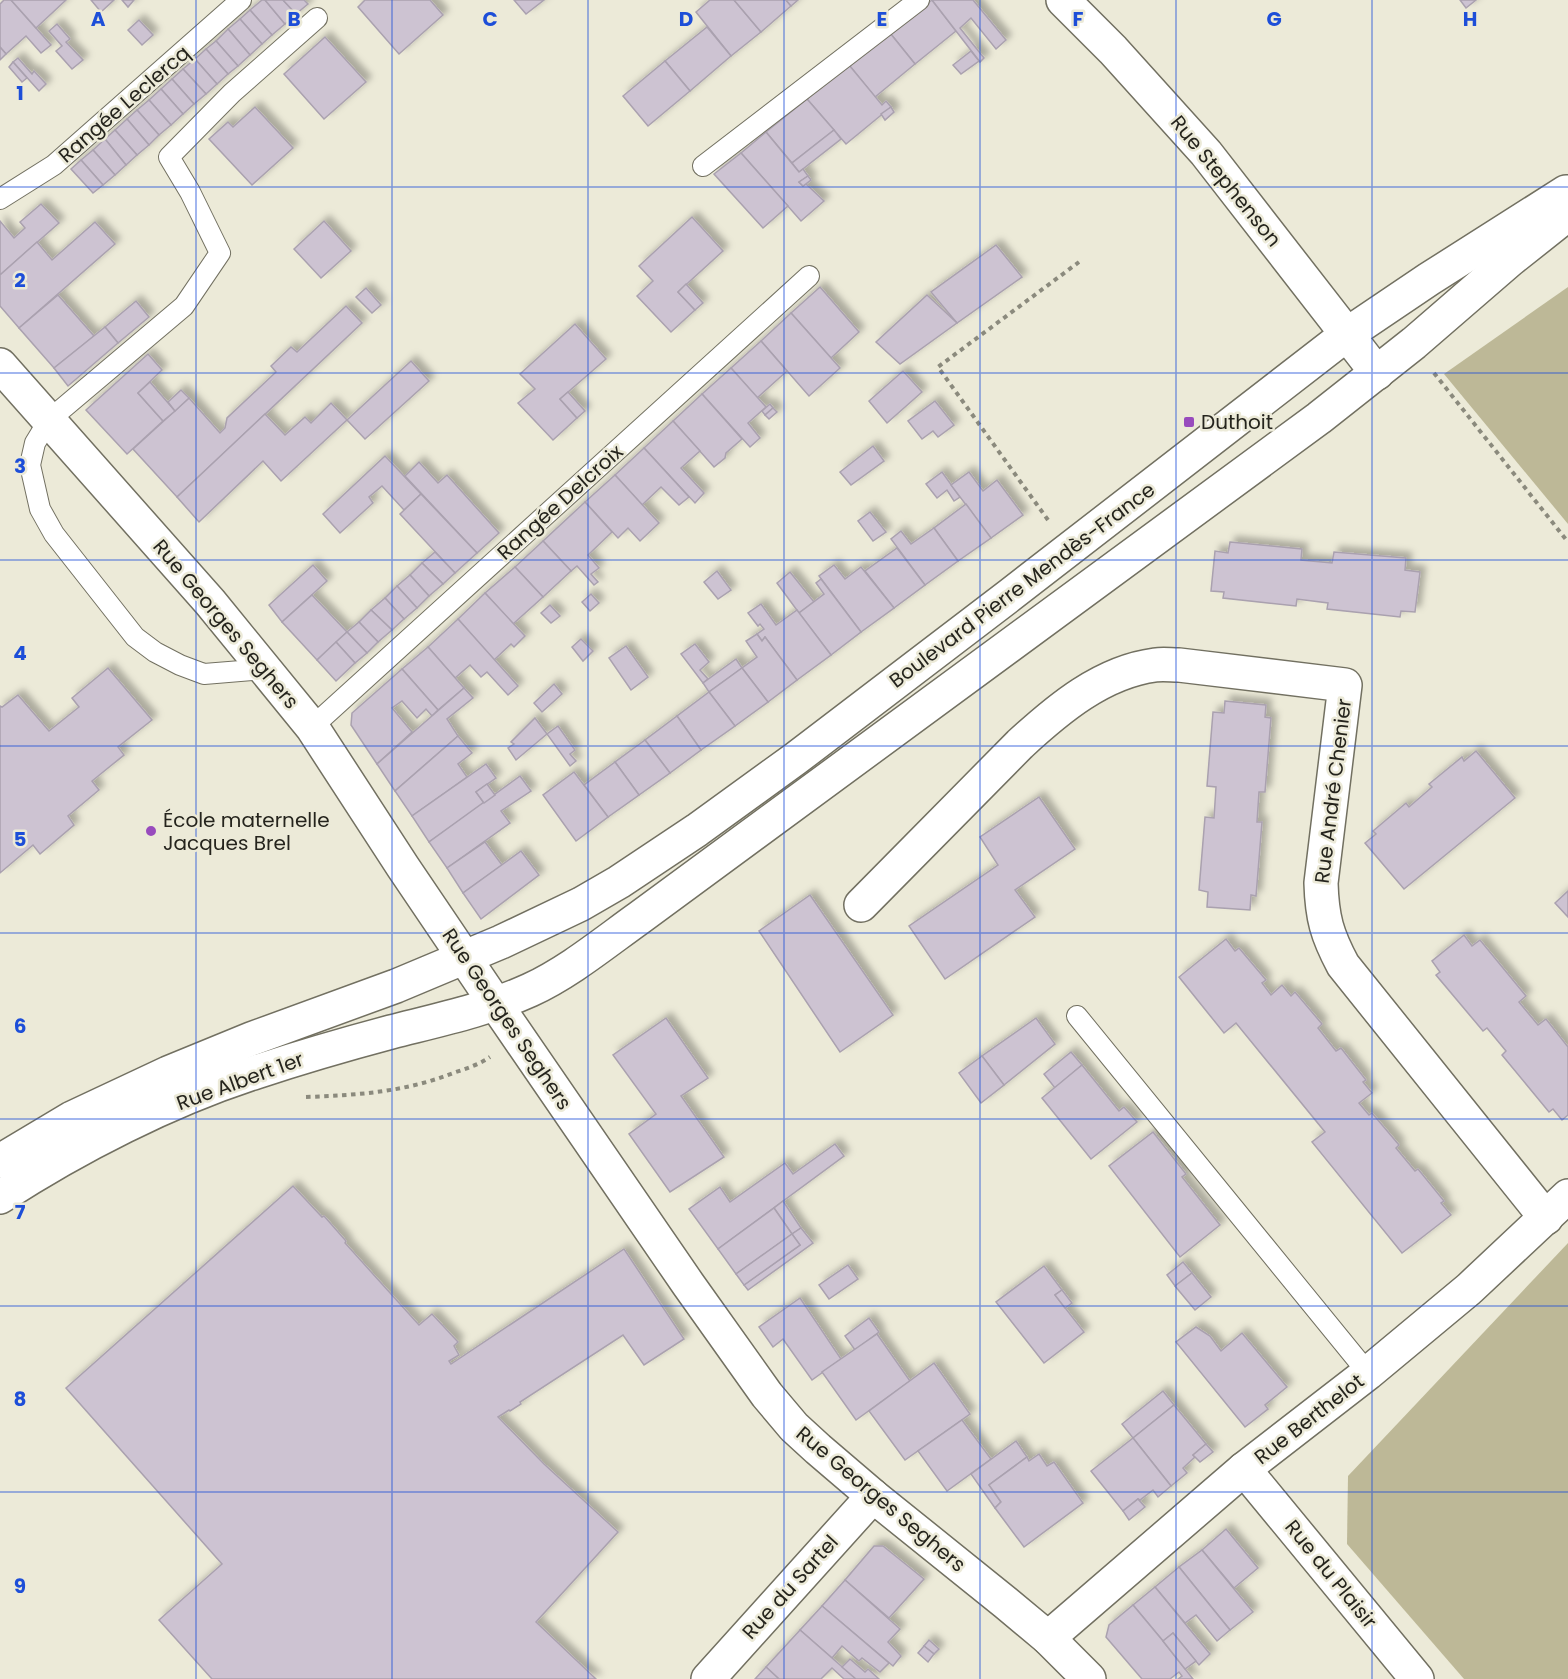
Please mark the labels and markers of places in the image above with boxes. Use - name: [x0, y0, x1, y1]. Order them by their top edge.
- place label: Duthoit: [1201, 408, 1273, 436]
- marker: Duthoit: [1182, 415, 1196, 429]
- place label: École maternelle Jacques Brel: [163, 806, 330, 857]
- marker: École maternelle Jacques Brel: [144, 824, 158, 838]

